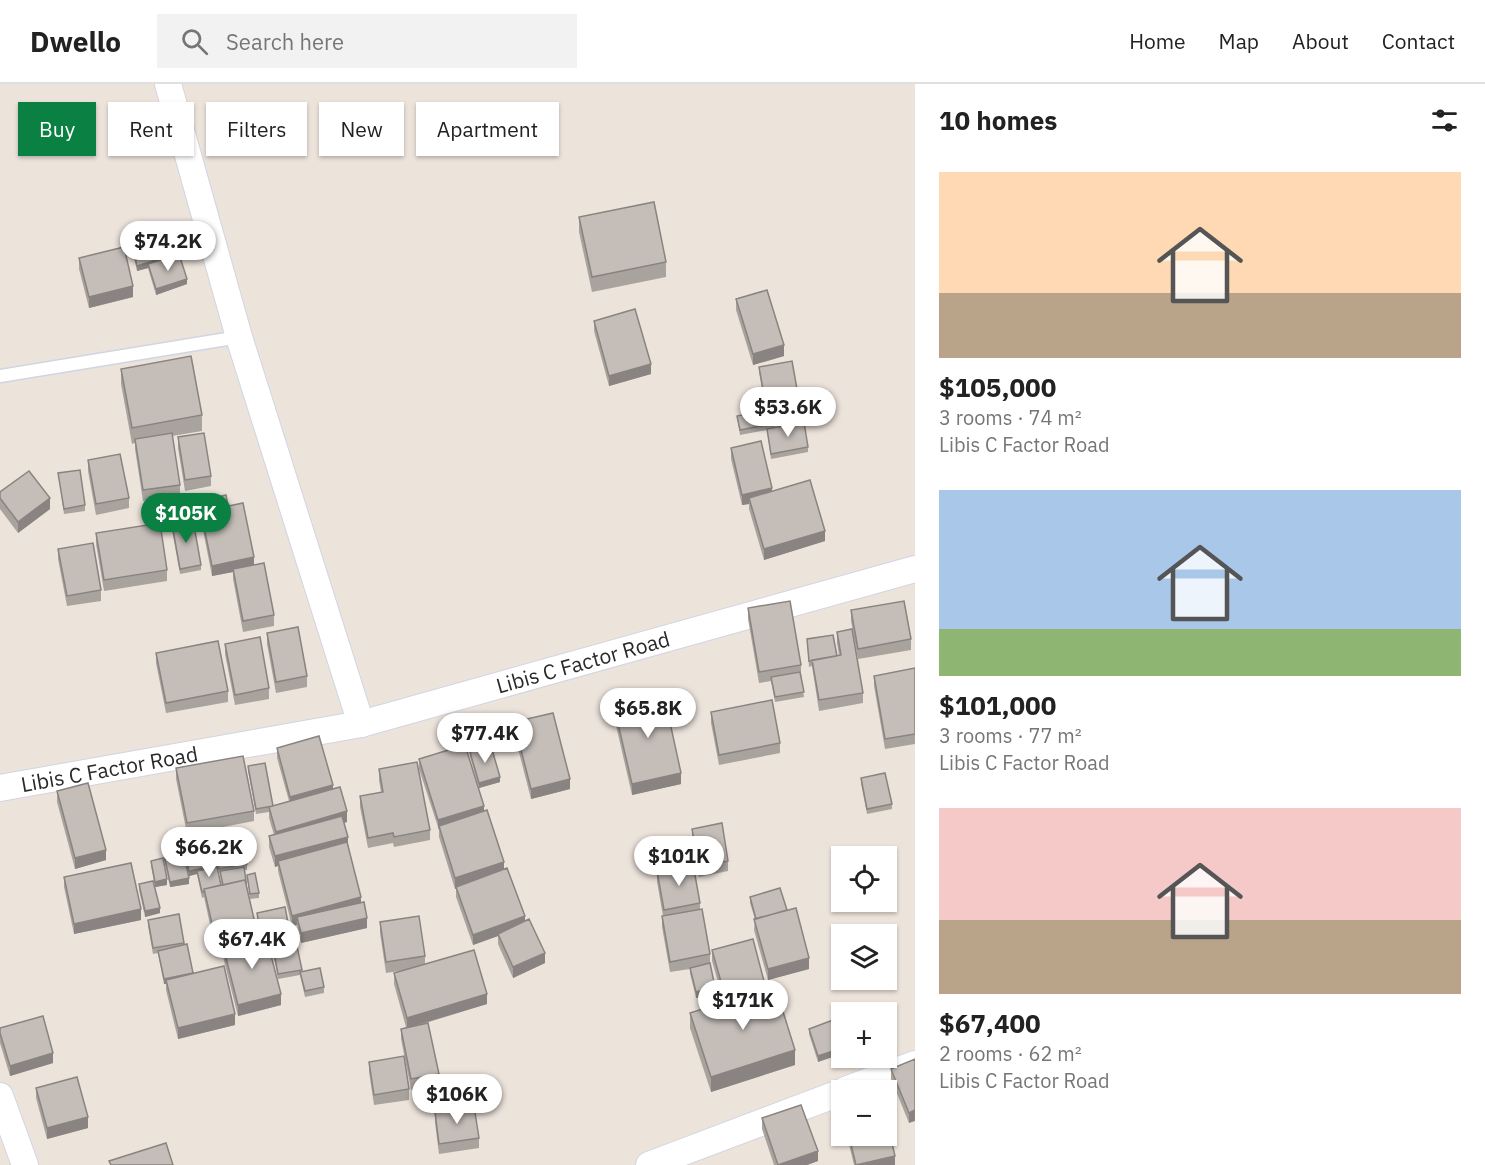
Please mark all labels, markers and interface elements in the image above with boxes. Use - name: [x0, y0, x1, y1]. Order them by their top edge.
- search box: [157, 14, 577, 68]
- text: Dwello: [30, 23, 121, 60]
- icon: search: [178, 25, 211, 58]
- text: Search here: [226, 27, 344, 56]
- text: Home: [1129, 27, 1186, 55]
- text: Map: [1219, 27, 1259, 55]
- text: About: [1292, 27, 1349, 55]
- text: Contact: [1382, 27, 1455, 55]
- chip: Buy: [18, 102, 96, 156]
- chip: Rent: [108, 102, 194, 156]
- chip: Filters: [206, 102, 307, 156]
- chip: New: [319, 102, 404, 156]
- chip: Apartment: [416, 102, 559, 156]
- text: 10 homes: [939, 103, 1057, 137]
- icon: filters: [1428, 104, 1461, 137]
- icon: home: [1146, 211, 1254, 319]
- pin: $74.2K: [119, 221, 217, 272]
- text: $74.2K: [134, 227, 202, 254]
- text: $105,000: [939, 370, 1056, 404]
- pin: $53.6K: [739, 387, 837, 438]
- text: $53.6K: [754, 393, 822, 420]
- text: 3 rooms · 74 m²: [939, 404, 1082, 431]
- text: Libis C Factor Road: [939, 431, 1110, 458]
- pin: $105K: [144, 493, 228, 544]
- text: $105K: [155, 499, 217, 526]
- icon: home: [1146, 529, 1254, 637]
- street label: Libis C Factor Road: [493, 624, 673, 700]
- pin: $65.8K: [599, 688, 697, 739]
- text: $101,000: [939, 688, 1056, 722]
- text: $65.8K: [614, 694, 682, 721]
- pin: $77.4K: [436, 713, 534, 764]
- text: $77.4K: [451, 719, 519, 746]
- text: 3 rooms · 77 m²: [939, 722, 1082, 749]
- street label: Libis C Factor Road: [19, 739, 200, 798]
- text: Libis C Factor Road: [939, 749, 1110, 776]
- pin: $66.2K: [160, 827, 258, 878]
- text: $66.2K: [175, 833, 243, 860]
- pin: $101K: [637, 836, 721, 887]
- text: $101K: [648, 842, 710, 869]
- map controls: [831, 846, 897, 1146]
- button: locate: [831, 846, 897, 912]
- icon: home: [1146, 847, 1254, 955]
- pin: $67.4K: [203, 919, 301, 970]
- button: layers: [831, 924, 897, 990]
- text: $67.4K: [218, 925, 286, 952]
- pin: $171K: [701, 980, 785, 1031]
- text: $171K: [712, 986, 774, 1013]
- button: +: [831, 1002, 897, 1068]
- text: $67,400: [939, 1006, 1041, 1040]
- text: 2 rooms · 62 m²: [939, 1040, 1082, 1067]
- text: Libis C Factor Road: [939, 1067, 1110, 1094]
- pin: $106K: [415, 1074, 499, 1125]
- text: $106K: [426, 1080, 488, 1107]
- button: −: [831, 1080, 897, 1146]

